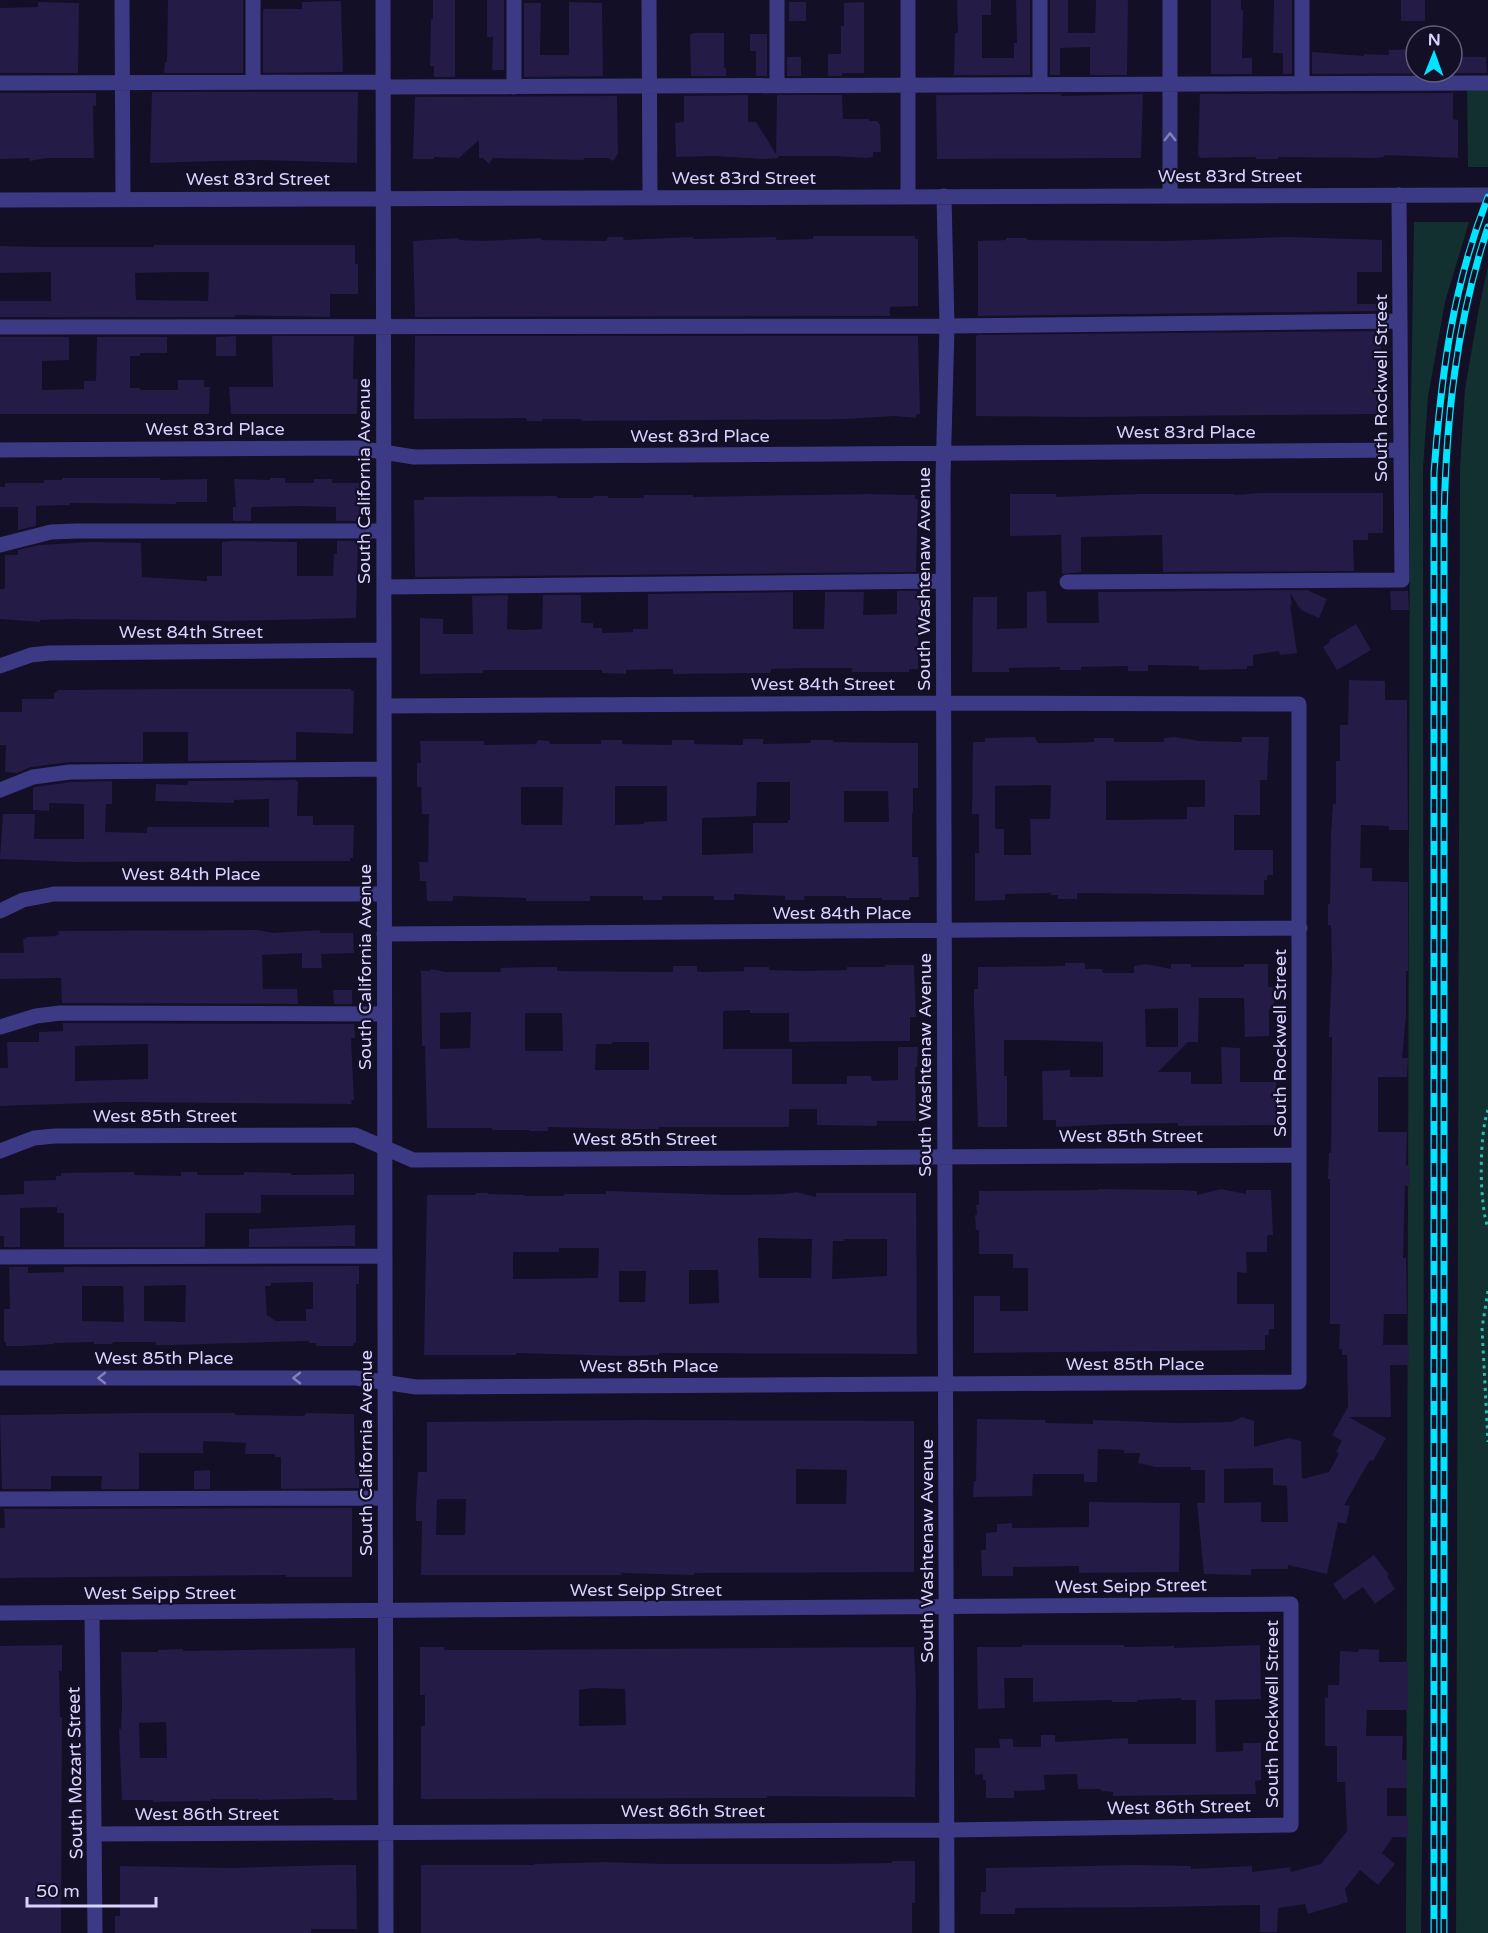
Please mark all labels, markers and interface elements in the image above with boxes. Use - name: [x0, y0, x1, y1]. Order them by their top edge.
- north arrow: [1404, 24, 1464, 84]
- text: N: [1428, 30, 1441, 50]
- one-way arrow: [1164, 132, 1176, 141]
- street label: West 83rd Street: [1158, 165, 1302, 187]
- street label: West 83rd Street: [672, 167, 816, 189]
- street label: West 83rd Street: [186, 168, 330, 190]
- street label: South Rockwell Street: [1370, 294, 1392, 482]
- street label: South California Avenue: [353, 378, 375, 584]
- street label: West 83rd Place: [145, 418, 285, 440]
- street label: West 83rd Place: [1116, 421, 1256, 443]
- street label: West 83rd Place: [630, 425, 770, 447]
- street label: South Washtenaw Avenue: [913, 467, 935, 691]
- street label: West 84th Street: [119, 621, 263, 643]
- street label: West 84th Street: [751, 673, 895, 695]
- street label: West 84th Place: [121, 863, 261, 885]
- street label: South California Avenue: [354, 864, 376, 1070]
- street label: West 84th Place: [772, 902, 912, 924]
- street label: South Rockwell Street: [1269, 949, 1291, 1137]
- street label: South Washtenaw Avenue: [914, 953, 936, 1177]
- street label: West 85th Street: [93, 1105, 237, 1127]
- street label: West 85th Street: [1059, 1125, 1203, 1147]
- street label: West 85th Street: [573, 1128, 717, 1150]
- street label: West 85th Place: [94, 1347, 234, 1369]
- street label: South California Avenue: [355, 1350, 377, 1556]
- street label: West 85th Place: [1065, 1353, 1205, 1375]
- street label: West 85th Place: [579, 1355, 719, 1377]
- one-way arrow: [98, 1372, 107, 1384]
- one-way arrow: [293, 1372, 302, 1384]
- street label: South Washtenaw Avenue: [916, 1439, 938, 1663]
- street label: West Seipp Street: [1055, 1574, 1207, 1598]
- street label: West Seipp Street: [570, 1579, 722, 1601]
- street label: West Seipp Street: [84, 1582, 236, 1604]
- street label: South Rockwell Street: [1261, 1620, 1283, 1808]
- street label: South Mozart Street: [62, 1686, 88, 1859]
- street label: West 86th Street: [1107, 1795, 1251, 1819]
- street label: West 86th Street: [621, 1800, 765, 1822]
- street label: West 86th Street: [135, 1803, 279, 1825]
- scale bar: [27, 1870, 156, 1908]
- text: 50 m: [36, 1880, 80, 1902]

